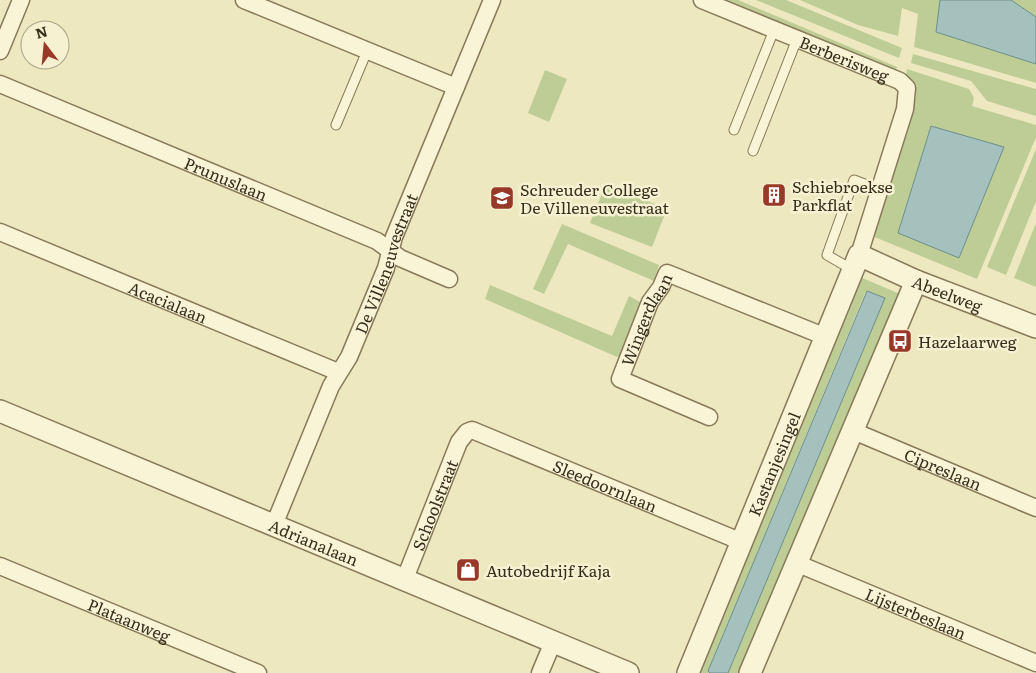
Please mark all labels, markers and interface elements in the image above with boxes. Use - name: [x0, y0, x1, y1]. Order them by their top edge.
- north arrow: [20, 20, 70, 70]
- text: N: [33, 20, 50, 43]
- street label: Berberisweg: [796, 29, 893, 87]
- street label: Prunuslaan: [181, 150, 272, 206]
- place label: Schiebroekse Parkflat: [792, 174, 893, 216]
- place label: Schreuder College De Villeneuvestraat: [520, 177, 669, 219]
- building icon: Schiebroekse Parkflat: [761, 182, 787, 208]
- school or university icon: Schreuder College De Villeneuvestraat: [489, 185, 515, 211]
- street label: De Villeneuvestraat: [348, 189, 423, 337]
- street label: Wingerdlaan: [614, 269, 678, 369]
- street label: Abeelweg: [909, 269, 986, 317]
- street label: Acacialaan: [125, 275, 212, 329]
- bus stop icon: Hazelaarweg: [887, 328, 913, 354]
- place label: Hazelaarweg: [918, 329, 1017, 353]
- street label: Kastanjesingel: [741, 408, 806, 520]
- street label: Cipreslaan: [901, 442, 986, 496]
- street label: Sleedoornlaan: [549, 453, 661, 518]
- street label: Schoolstraat: [405, 455, 463, 554]
- street label: Adrianalaan: [265, 513, 363, 571]
- shop icon: Autobedrijf Kaja: [455, 557, 481, 583]
- place label: Autobedrijf Kaja: [486, 558, 611, 582]
- street label: Lijsterbeslaan: [862, 581, 971, 645]
- street label: Plataanweg: [84, 592, 174, 647]

